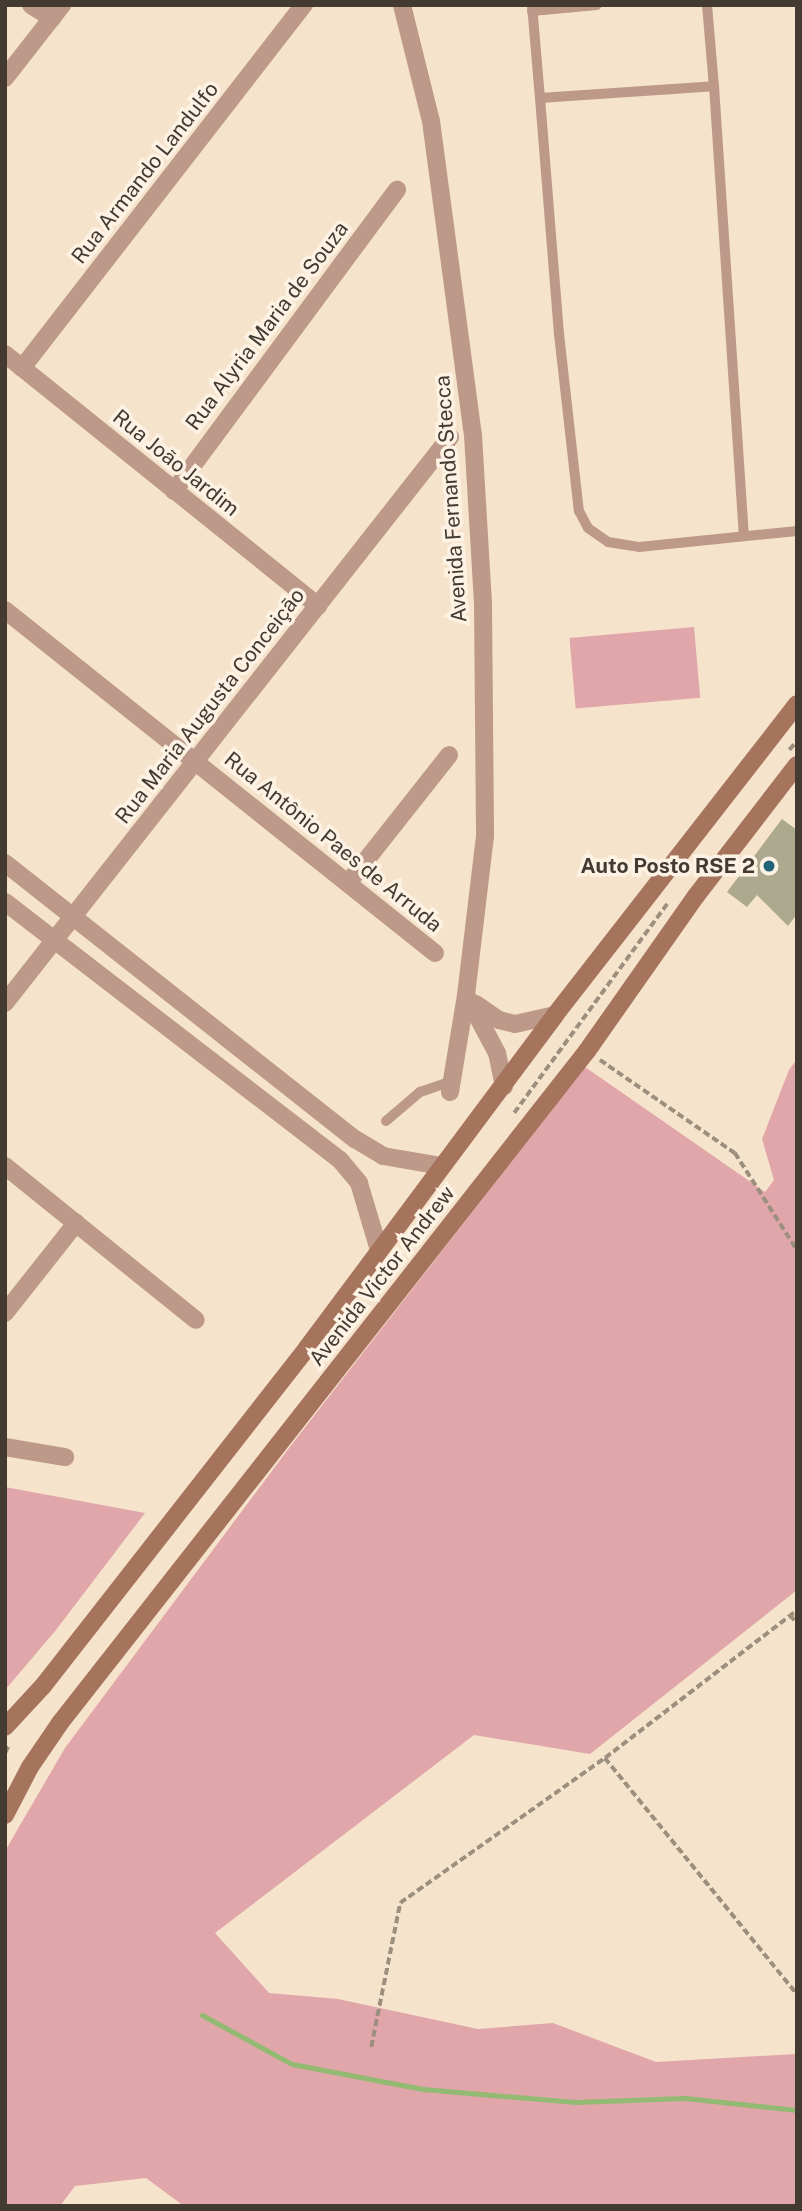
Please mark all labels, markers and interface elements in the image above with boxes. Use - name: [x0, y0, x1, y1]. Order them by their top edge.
- street label: Rua Armando Landulfo: [66, 77, 224, 269]
- street label: Rua Alyria Maria de Souza: [180, 217, 354, 435]
- street label: Avenida Fernando Stecca: [430, 375, 472, 623]
- street label: Rua João Jardim: [108, 404, 244, 522]
- street label: Rua Maria Augusta Conceição: [110, 583, 310, 829]
- street label: Rua Antônio Paes de Arruda: [219, 746, 447, 938]
- place label: Auto Posto RSE 2: [580, 853, 755, 879]
- marker: Auto Posto RSE 2: [761, 858, 777, 874]
- street label: Avenida Victor Andrew: [304, 1181, 460, 1371]

